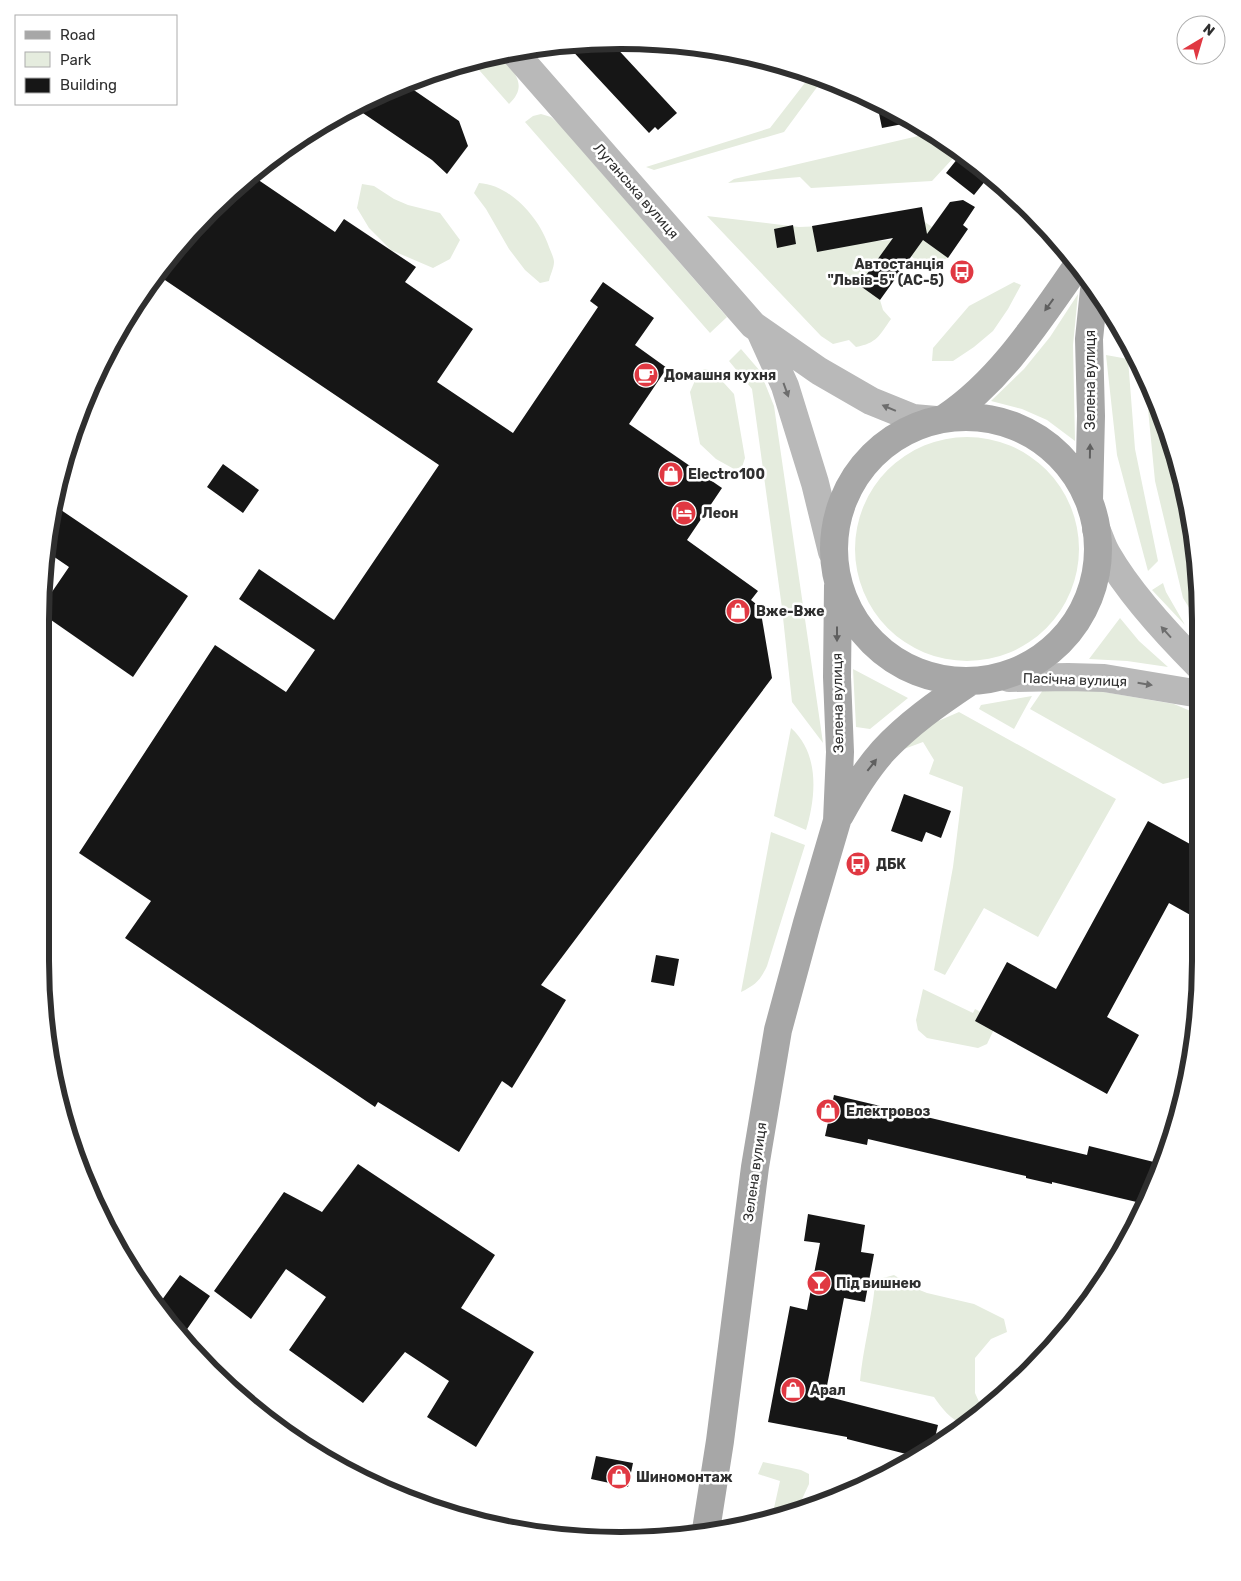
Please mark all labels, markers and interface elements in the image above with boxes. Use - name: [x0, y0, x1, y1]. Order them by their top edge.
- legend: [15, 15, 178, 105]
- north arrow: [1176, 15, 1226, 65]
- text: N: [1199, 20, 1218, 40]
- text: Road: [60, 26, 96, 44]
- text: Park: [60, 51, 91, 69]
- text: Building: [60, 76, 117, 94]
- street label: Луганська вулиця: [590, 140, 682, 242]
- place label: Автостанція "Львів-5" (АС-5): [827, 256, 944, 289]
- bus stop icon: Автостанція "Львів-5" (АС-5): [949, 259, 975, 285]
- one-way arrow: [1044, 299, 1054, 312]
- street label: Зелена вулиця: [1082, 330, 1099, 430]
- cafe icon: Домашня кухня: [633, 362, 659, 388]
- place label: Домашня кухня: [664, 367, 776, 384]
- one-way arrow: [783, 382, 790, 397]
- one-way arrow: [882, 404, 896, 412]
- one-way arrow: [1086, 443, 1094, 459]
- shop icon: Electro100: [658, 461, 684, 487]
- place label: Electro100: [688, 466, 765, 483]
- hotel icon: Леон: [671, 500, 697, 526]
- place label: Леон: [702, 505, 739, 522]
- shop icon: Вже-Вже: [725, 598, 751, 624]
- place label: Вже-Вже: [756, 603, 825, 620]
- one-way arrow: [1160, 626, 1172, 638]
- one-way arrow: [833, 627, 841, 643]
- street label: Зелена вулиця: [829, 653, 847, 753]
- street label: Пасічна вулиця: [1023, 670, 1127, 690]
- one-way arrow: [1137, 680, 1153, 688]
- one-way arrow: [867, 759, 878, 772]
- bus stop icon: ДБК: [845, 851, 871, 877]
- place label: ДБК: [876, 856, 906, 873]
- shop icon: Електровоз: [815, 1098, 841, 1124]
- place label: Електровоз: [846, 1103, 931, 1120]
- street label: Зелена вулиця: [740, 1121, 770, 1223]
- bar icon: Під вишнею: [806, 1270, 832, 1296]
- place label: Під вишнею: [836, 1275, 921, 1292]
- shop icon: Арал: [780, 1377, 806, 1403]
- place label: Арал: [810, 1382, 846, 1399]
- shop icon: Шиномонтаж: [606, 1464, 632, 1490]
- place label: Шиномонтаж: [636, 1469, 733, 1486]

